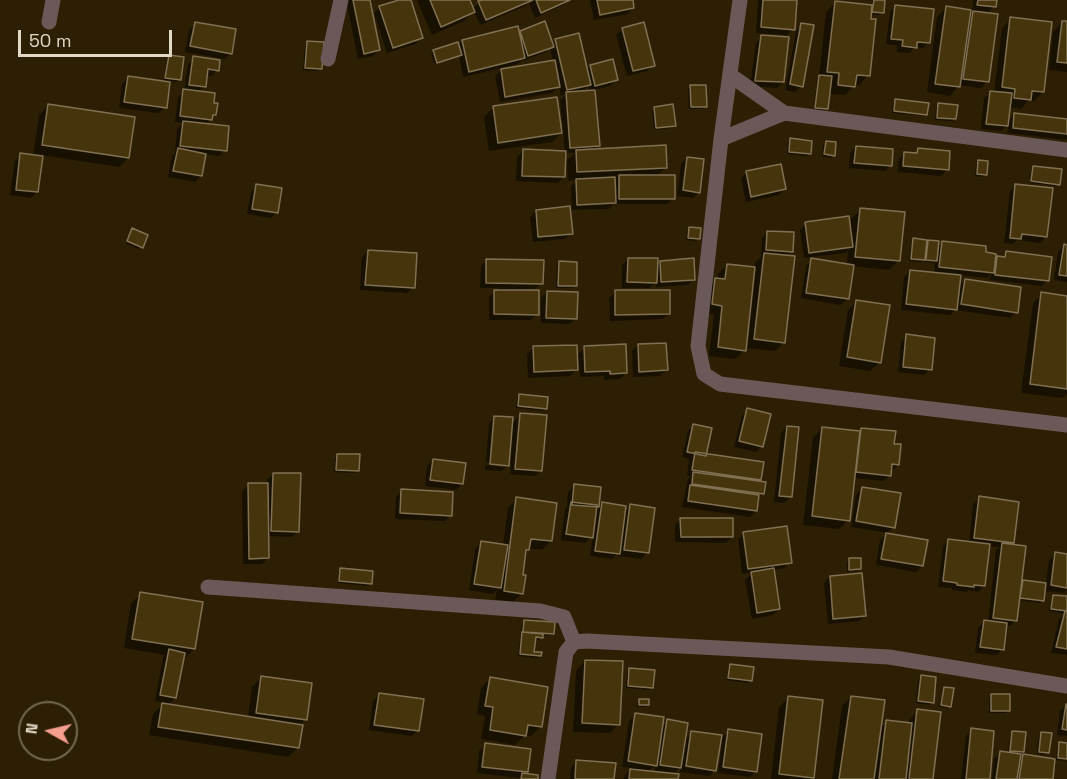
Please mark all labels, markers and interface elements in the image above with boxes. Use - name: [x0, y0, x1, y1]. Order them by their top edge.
- scale bar: [21, 18, 176, 56]
- text: 50 m: [29, 29, 71, 52]
- north arrow: [18, 701, 78, 761]
- text: N: [21, 722, 43, 735]

